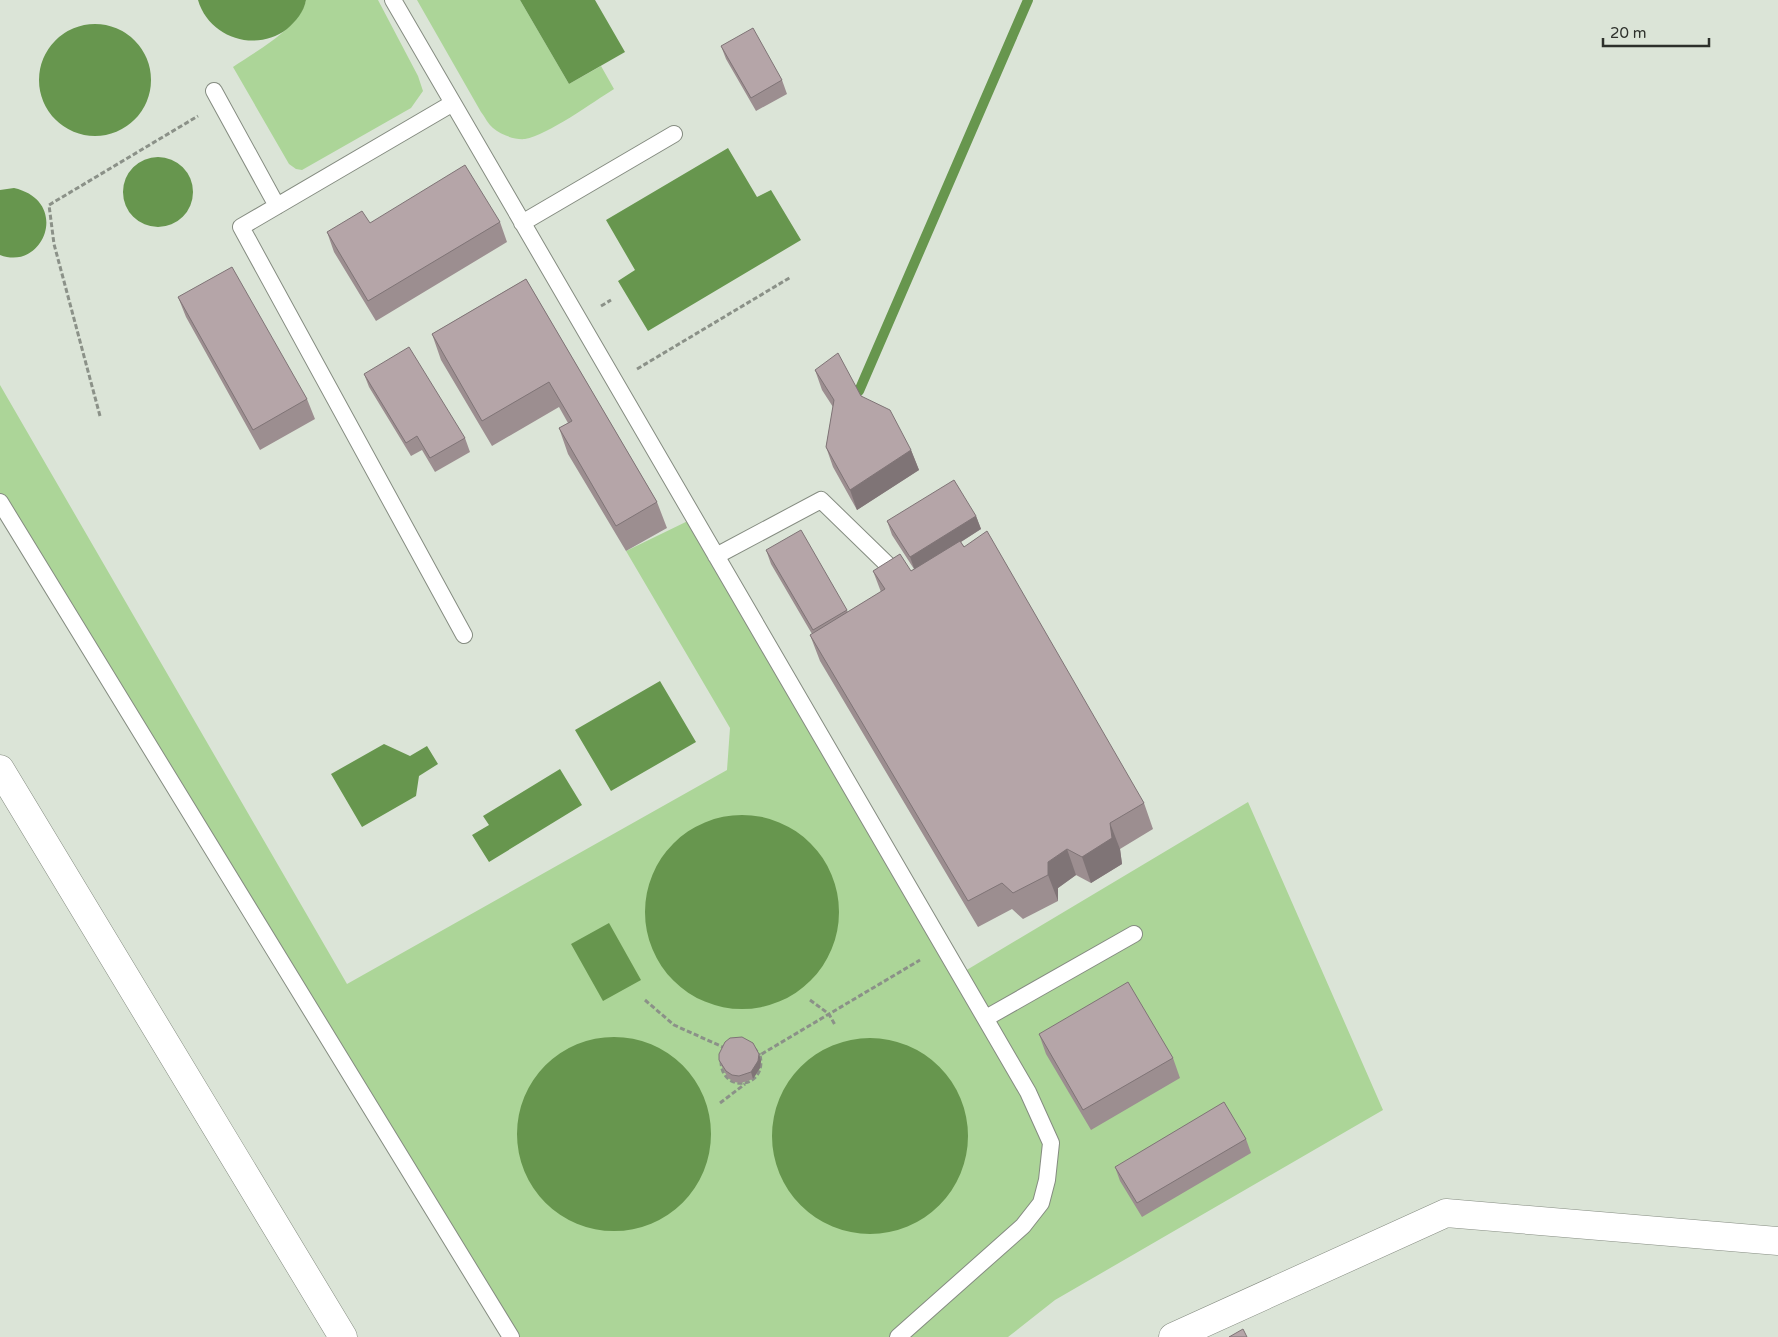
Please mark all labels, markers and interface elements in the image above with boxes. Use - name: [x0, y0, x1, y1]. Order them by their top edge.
- scale bar: [1603, 15, 1709, 47]
- text: 20 m: [1610, 24, 1647, 42]

